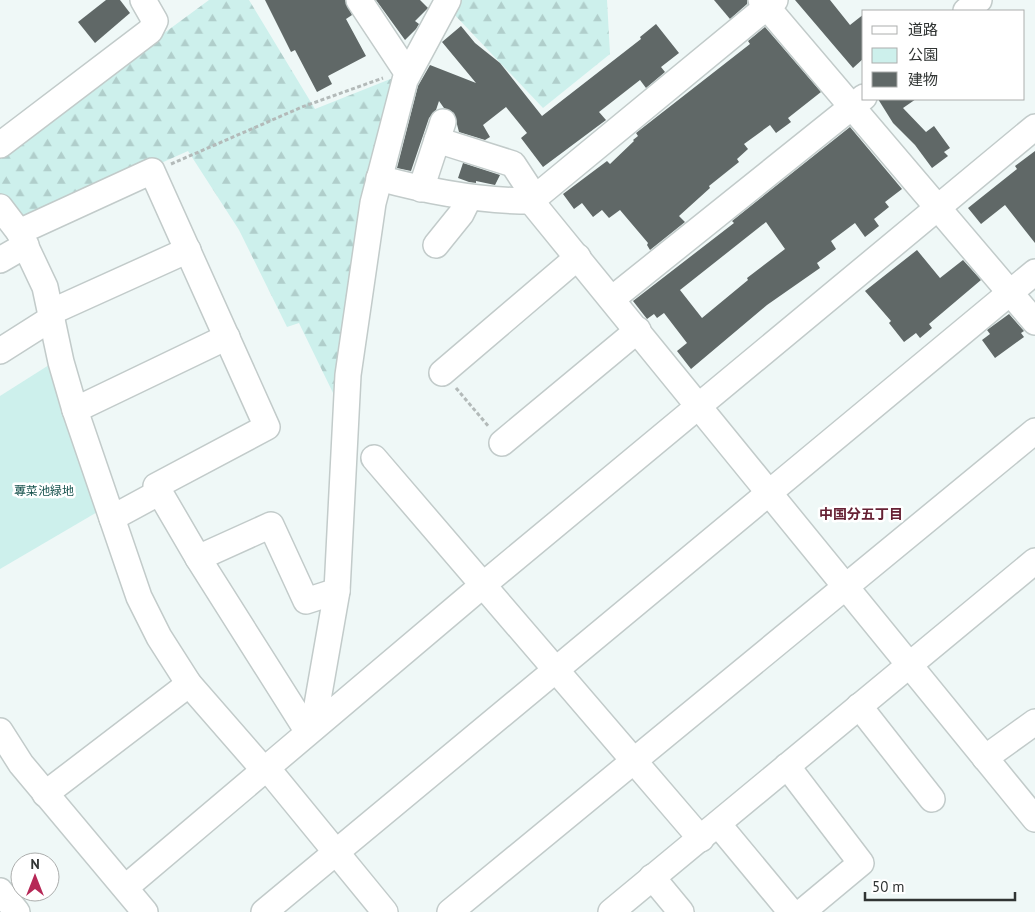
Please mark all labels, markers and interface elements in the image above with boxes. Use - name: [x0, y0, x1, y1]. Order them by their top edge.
- legend: [862, 10, 1025, 100]
- text: 道路: [908, 20, 938, 39]
- text: 公園: [908, 45, 938, 64]
- text: 建物: [908, 70, 938, 89]
- park label: 蓴菜池緑地: [14, 483, 74, 498]
- district label: 中国分五丁目: [819, 505, 903, 523]
- north arrow: [10, 852, 60, 902]
- text: N: [30, 855, 40, 873]
- scale bar: [865, 870, 1015, 902]
- text: 50 m: [872, 877, 905, 896]

